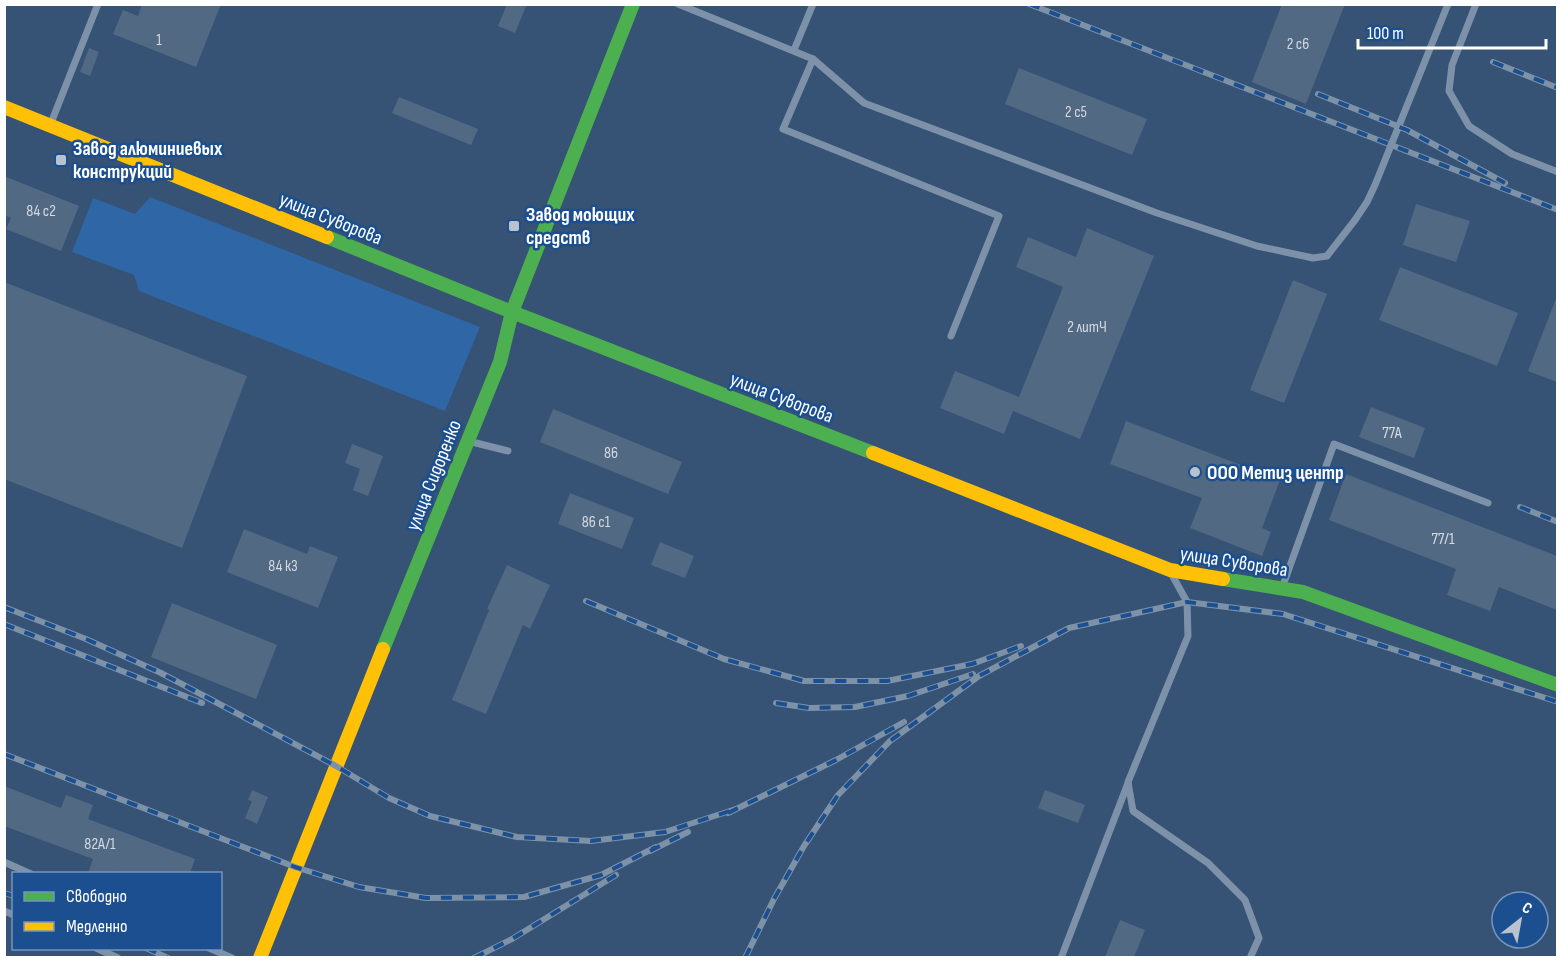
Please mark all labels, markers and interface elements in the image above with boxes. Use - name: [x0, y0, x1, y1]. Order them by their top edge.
- scale bar: [1358, 12, 1546, 50]
- text: 100 m: [1367, 23, 1404, 44]
- house number: 1: [156, 31, 162, 50]
- house number: 2 с6: [1287, 35, 1309, 54]
- house number: 2 с5: [1065, 103, 1087, 122]
- place label: Завод алюминиевых конструкций: [73, 137, 223, 184]
- marker: Завод алюминиевых конструкций: [54, 153, 68, 167]
- street label: улица Суворова: [276, 187, 386, 250]
- house number: 84 с2: [26, 202, 56, 221]
- place label: Завод моющих средств: [526, 203, 635, 250]
- marker: Завод моющих средств: [507, 219, 521, 233]
- house number: 2 литЧ: [1067, 318, 1107, 337]
- street label: улица Суворова: [727, 367, 837, 429]
- street label: улица Сидоренко: [401, 417, 467, 534]
- house number: 77А: [1382, 424, 1402, 443]
- house number: 86: [604, 444, 618, 463]
- place label: ООО Метиз центр: [1207, 461, 1344, 485]
- marker: ООО Метиз центр: [1188, 465, 1202, 479]
- house number: 86 с1: [582, 513, 611, 532]
- house number: 77/1: [1432, 530, 1455, 549]
- street label: улица Суворова: [1178, 542, 1289, 582]
- house number: 84 к3: [268, 557, 298, 576]
- house number: 82А/1: [84, 835, 116, 854]
- legend: [12, 872, 222, 950]
- text: Свободно: [66, 886, 127, 907]
- north arrow: [1490, 890, 1550, 950]
- text: С: [1519, 898, 1535, 919]
- text: Медленно: [66, 916, 128, 937]

